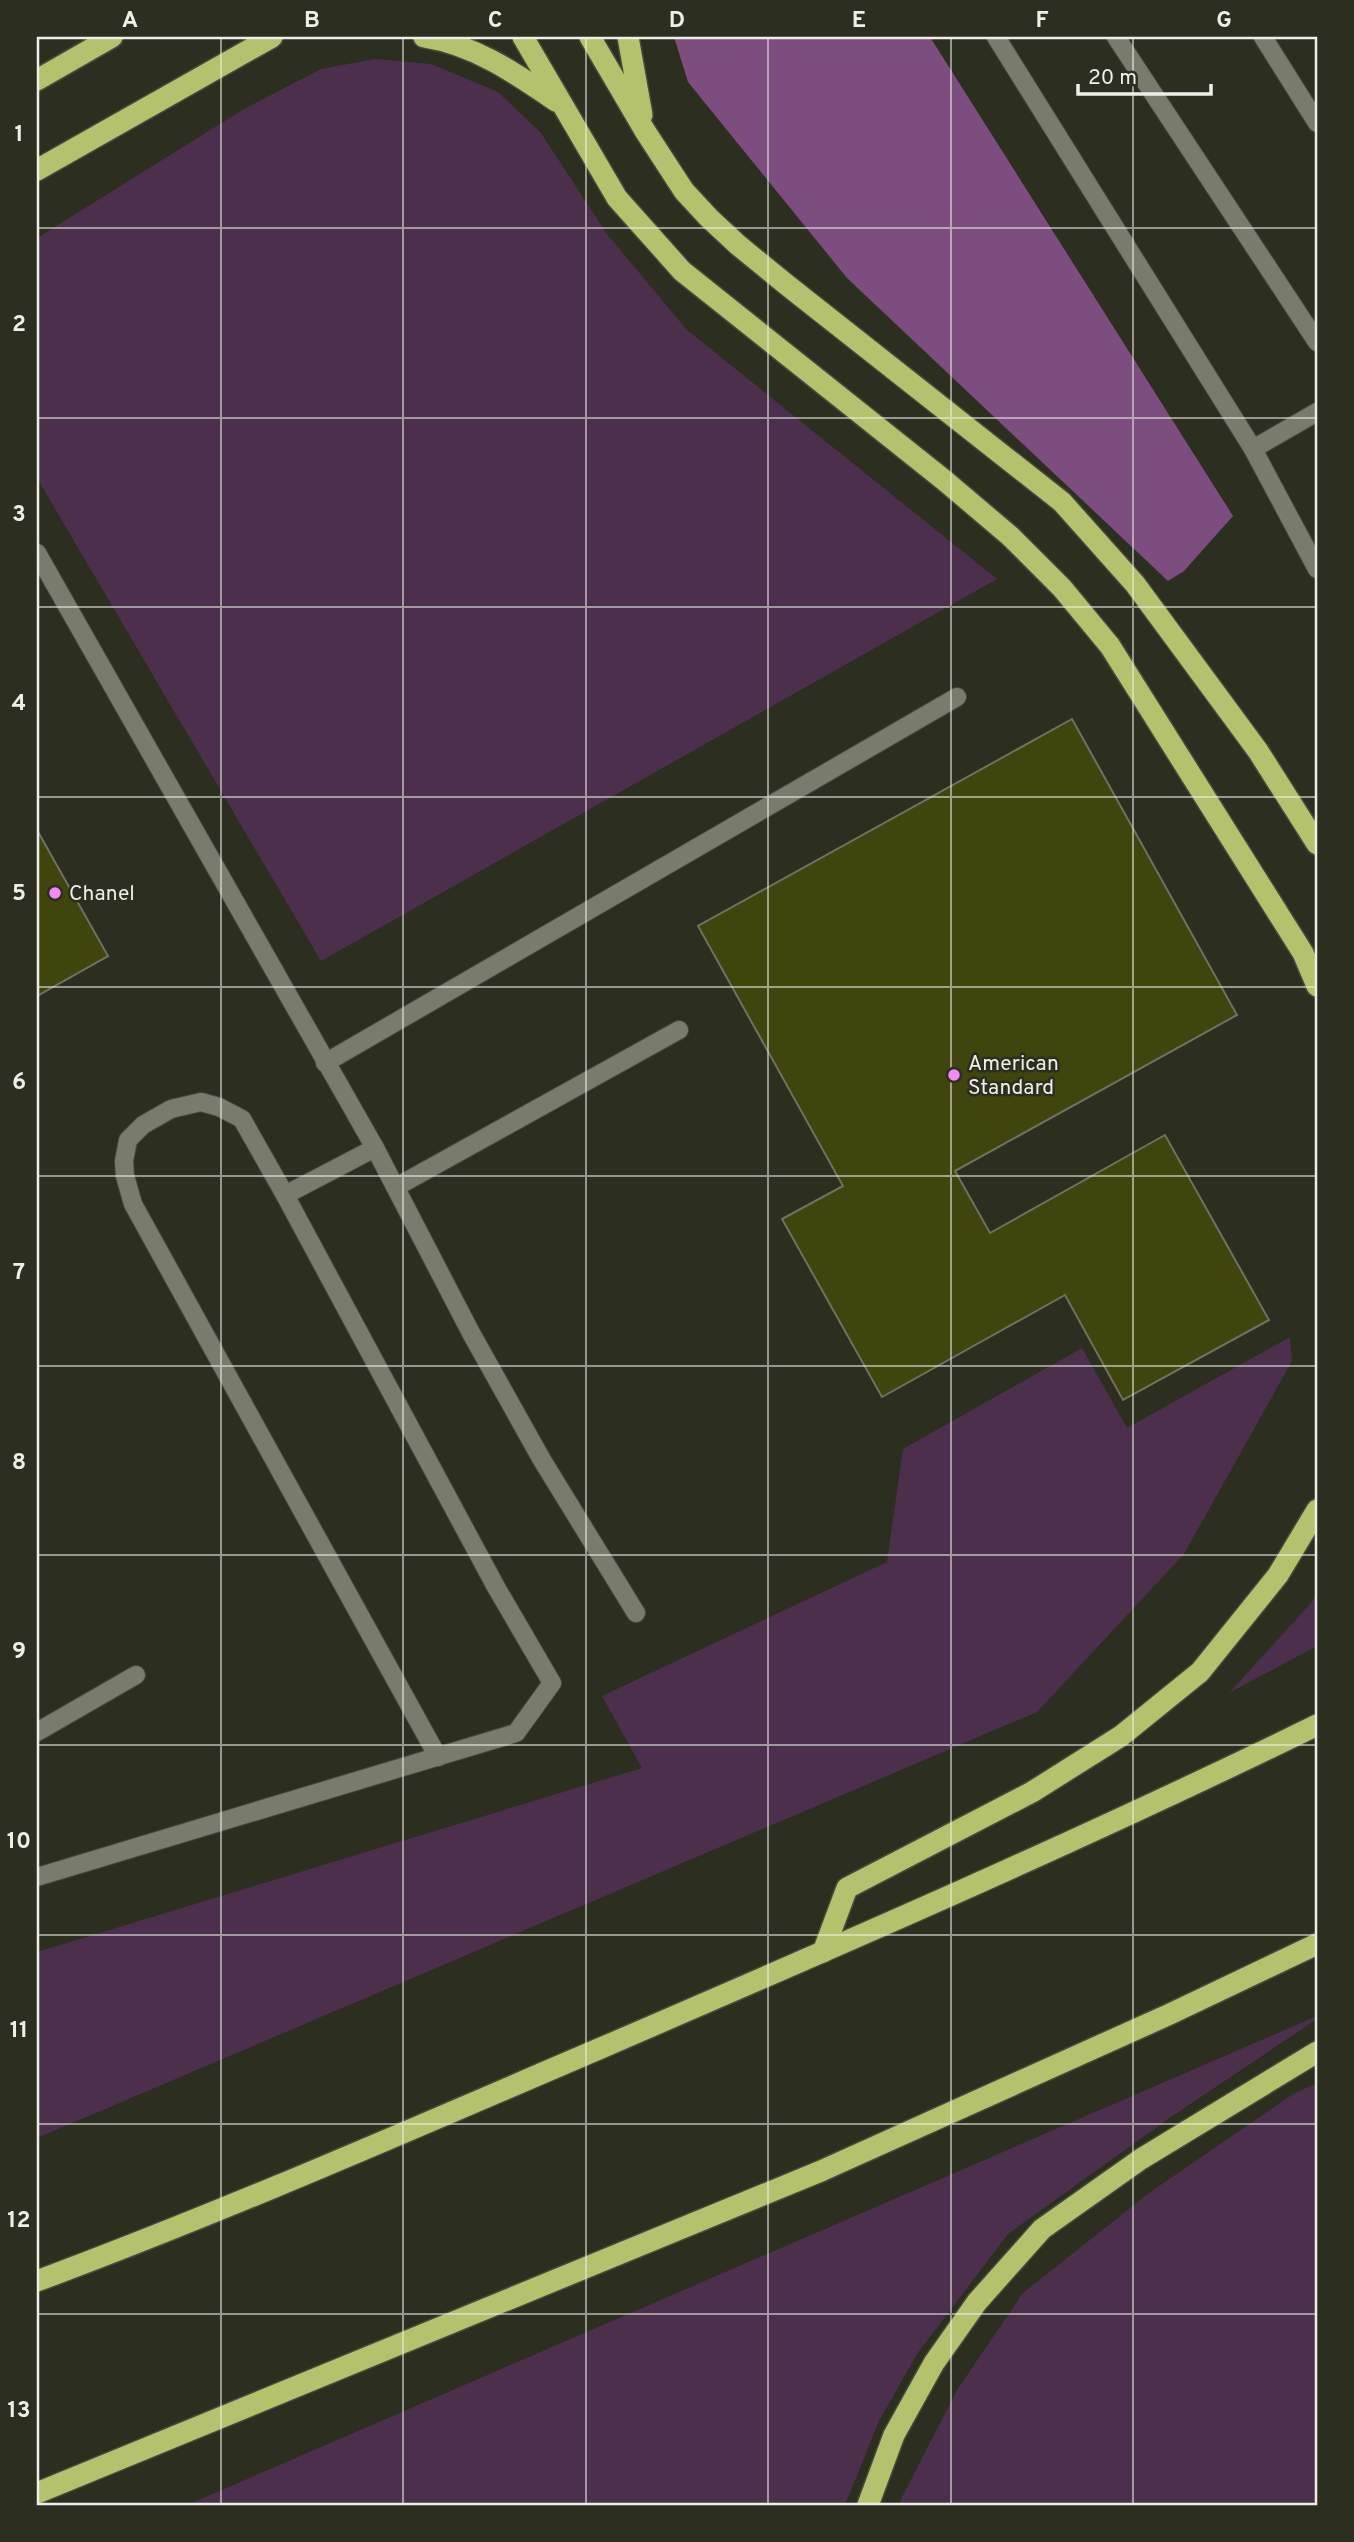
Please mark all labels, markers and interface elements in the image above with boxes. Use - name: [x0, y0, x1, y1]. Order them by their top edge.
- text: A: [122, 7, 138, 36]
- text: B: [304, 7, 320, 36]
- text: C: [488, 7, 502, 36]
- text: D: [669, 7, 685, 36]
- text: E: [852, 7, 866, 36]
- text: F: [1035, 7, 1049, 36]
- text: G: [1216, 7, 1232, 36]
- scale bar: [1078, 52, 1210, 96]
- text: 20 m: [1088, 65, 1137, 92]
- text: 1: [14, 121, 24, 150]
- text: 2: [12, 311, 26, 340]
- text: 3: [12, 501, 26, 530]
- text: 4: [12, 690, 26, 719]
- text: 5: [12, 880, 26, 909]
- place label: Chanel: [69, 881, 135, 908]
- marker: Chanel: [47, 885, 63, 901]
- place label: American Standard: [968, 1051, 1059, 1102]
- marker: American Standard: [946, 1067, 962, 1083]
- text: 6: [12, 1069, 26, 1098]
- text: 7: [13, 1259, 25, 1288]
- text: 8: [12, 1449, 26, 1478]
- text: 9: [12, 1638, 26, 1667]
- text: 10: [7, 1828, 31, 1857]
- text: 11: [10, 2017, 28, 2046]
- text: 12: [7, 2207, 31, 2236]
- text: 13: [8, 2397, 31, 2426]

